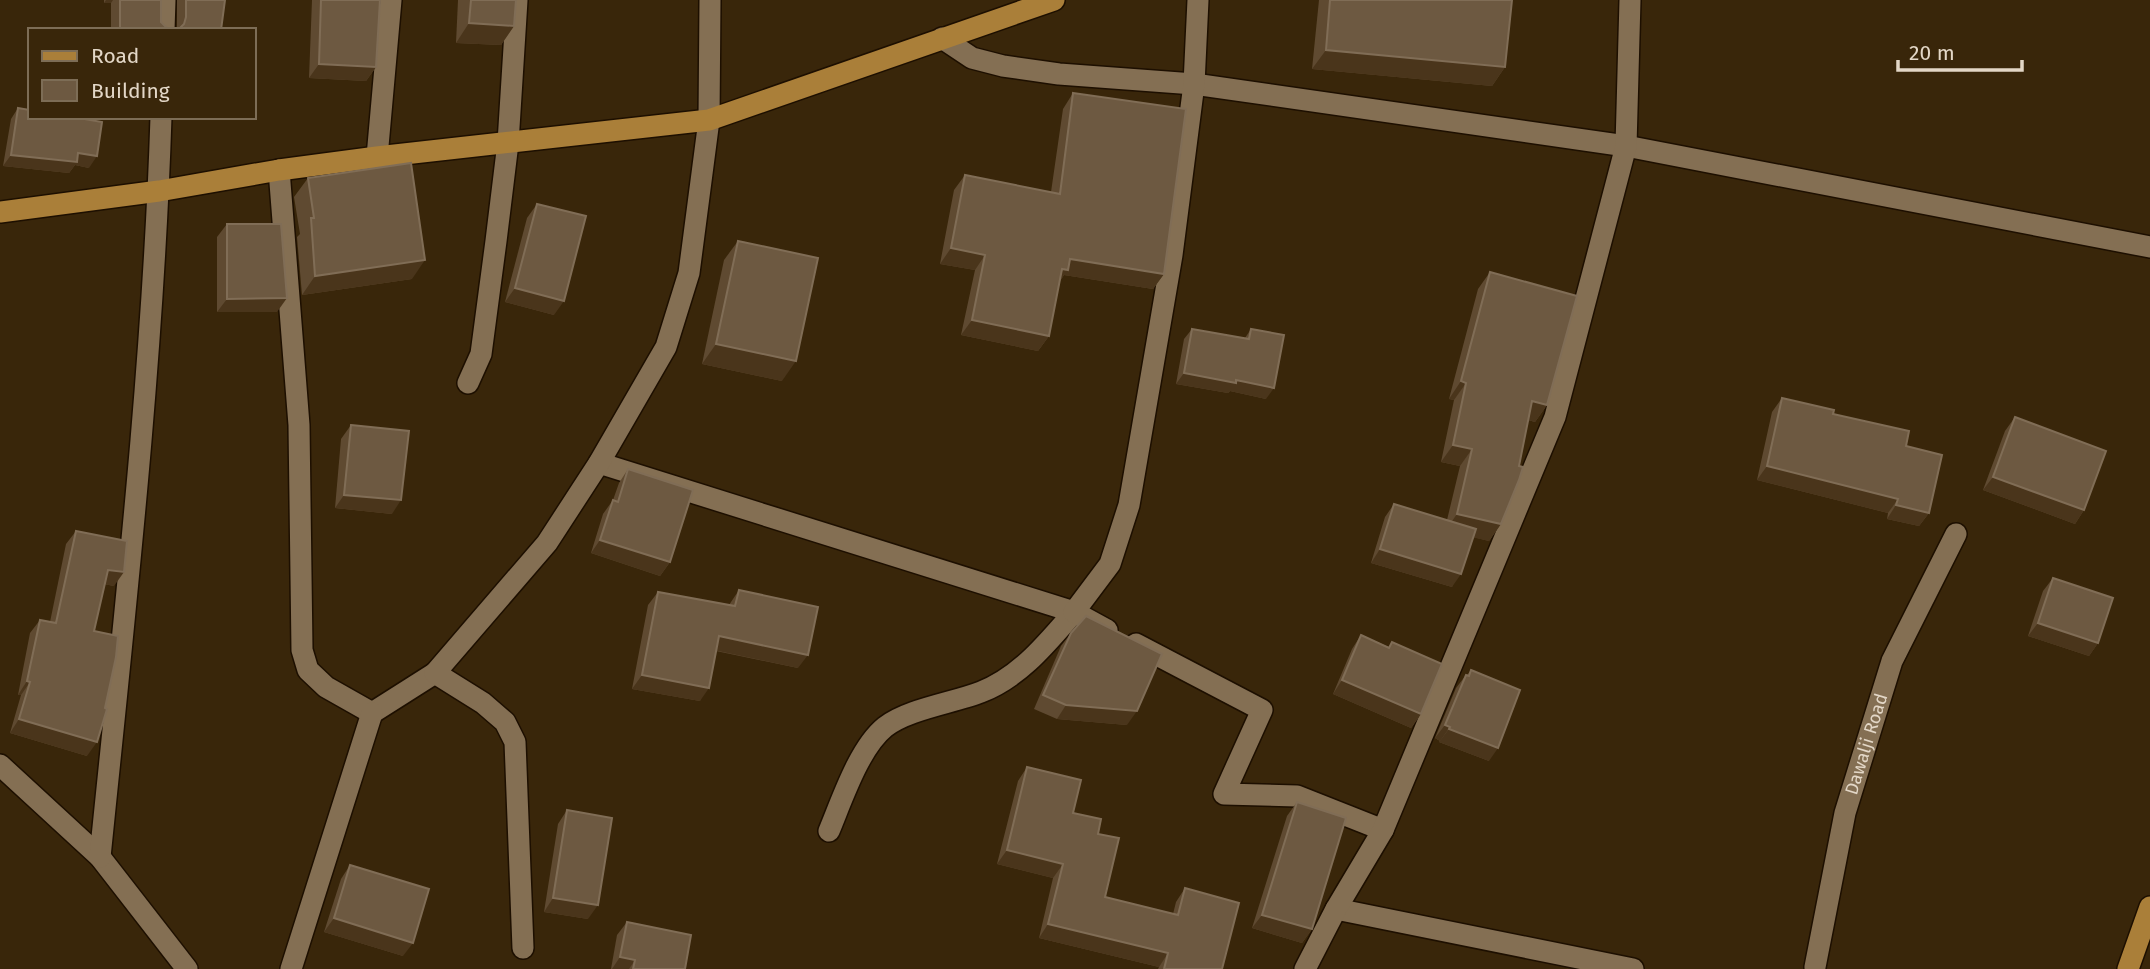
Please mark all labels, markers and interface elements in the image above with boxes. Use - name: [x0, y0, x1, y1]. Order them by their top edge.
- legend: [28, 28, 256, 119]
- scale bar: [1898, 28, 2022, 72]
- text: 20 m: [1909, 40, 1955, 66]
- text: Road: [91, 43, 139, 69]
- text: Building: [91, 78, 170, 104]
- street label: Dawalji Road: [1840, 691, 1892, 798]

